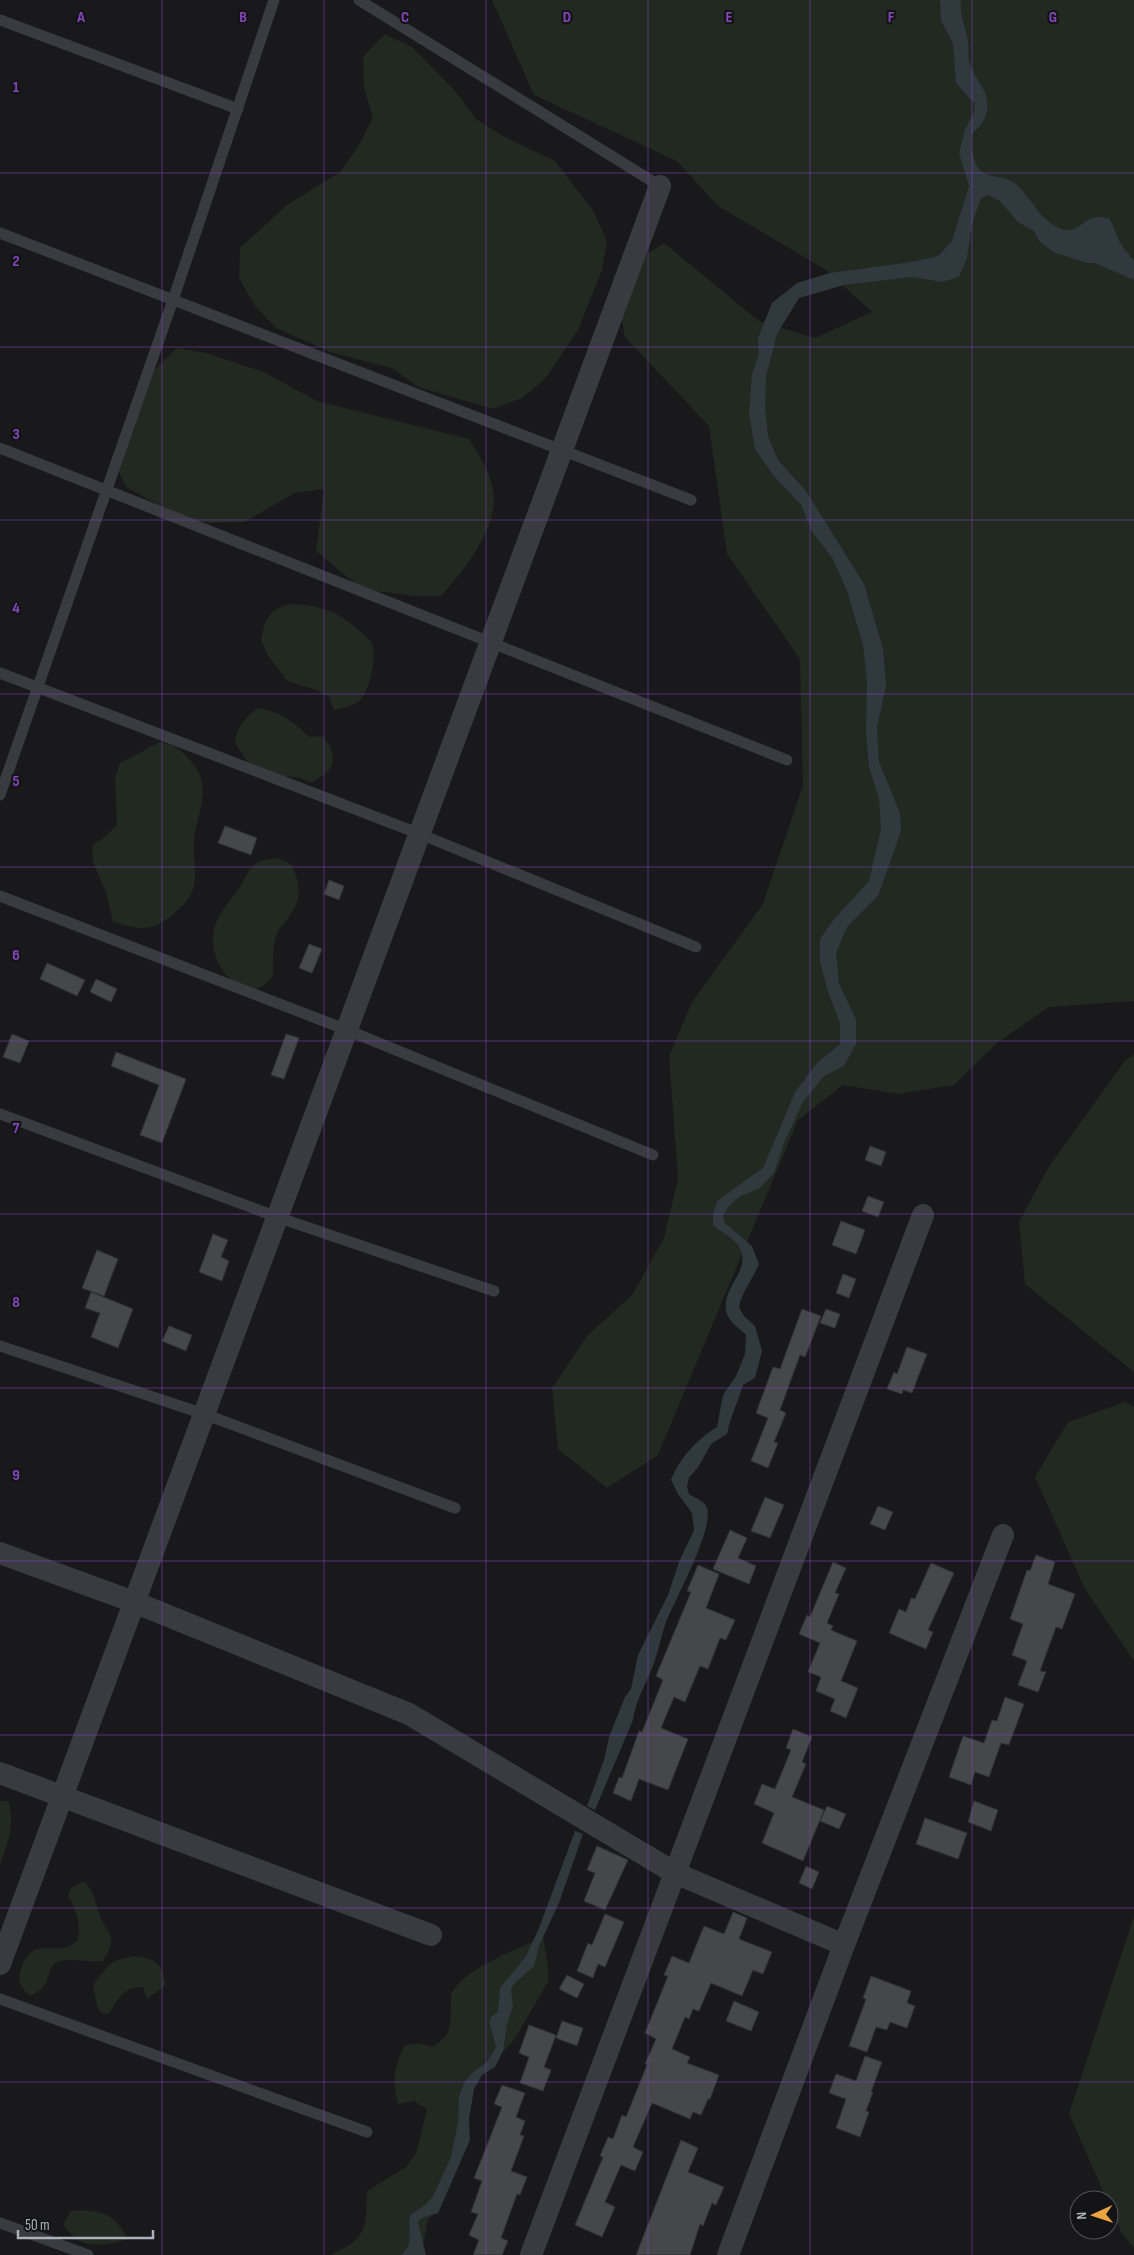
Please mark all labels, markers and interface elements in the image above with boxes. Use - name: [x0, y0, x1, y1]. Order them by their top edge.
- text: A: [76, 8, 85, 27]
- text: B: [239, 8, 247, 27]
- text: C: [401, 8, 409, 27]
- text: D: [563, 8, 571, 27]
- text: E: [726, 8, 733, 27]
- text: F: [888, 8, 895, 27]
- text: G: [1049, 8, 1057, 27]
- text: 1: [13, 78, 20, 97]
- text: 2: [12, 252, 20, 271]
- text: 3: [12, 425, 20, 444]
- text: 4: [12, 599, 20, 618]
- text: 5: [12, 772, 20, 791]
- text: 6: [12, 946, 20, 965]
- text: 7: [13, 1119, 20, 1138]
- text: 8: [12, 1293, 20, 1312]
- text: 9: [12, 1466, 20, 1485]
- north arrow: [1069, 2190, 1119, 2240]
- scale bar: [18, 2208, 152, 2240]
- text: N: [1073, 2211, 1090, 2220]
- text: 50 m: [25, 2216, 50, 2235]

